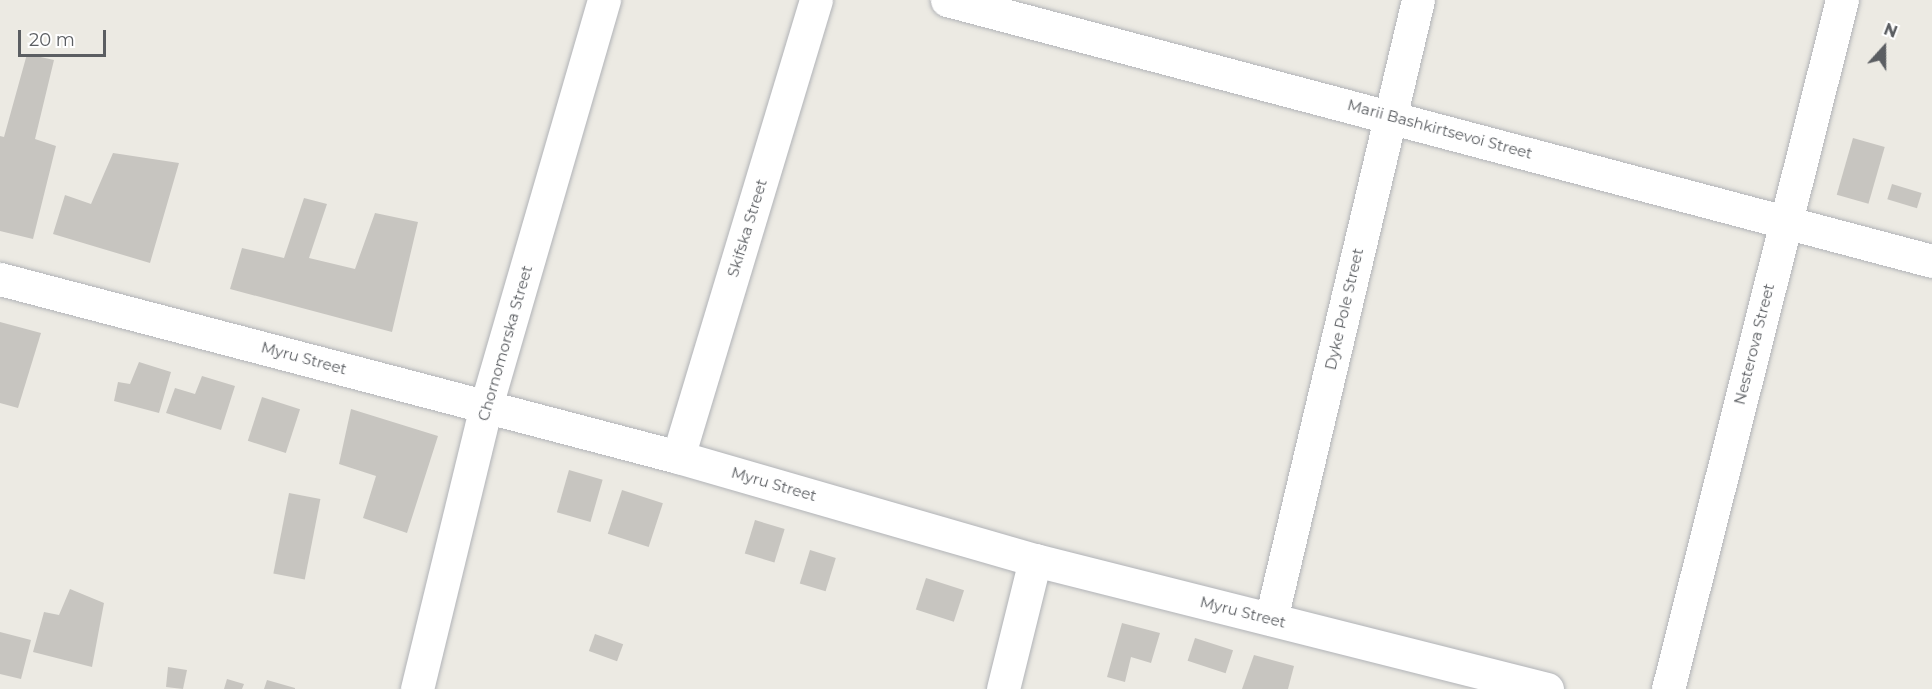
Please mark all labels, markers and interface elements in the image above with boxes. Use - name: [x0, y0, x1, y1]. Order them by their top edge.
- scale bar: [21, 18, 110, 56]
- north arrow: [1854, 18, 1914, 78]
- text: N: [1881, 20, 1900, 42]
- text: 20 m: [29, 29, 75, 51]
- street label: Marii Bashkirtsevoi Street: [1345, 96, 1535, 162]
- street label: Skifska Street: [724, 177, 770, 279]
- street label: Dyke Pole Street: [1321, 246, 1367, 372]
- street label: Chornomorska Street: [474, 263, 536, 423]
- street label: Nesterova Street: [1730, 281, 1778, 407]
- street label: Myru Street: [259, 338, 349, 378]
- street label: Myru Street: [729, 463, 819, 505]
- street label: Myru Street: [1198, 593, 1288, 631]

